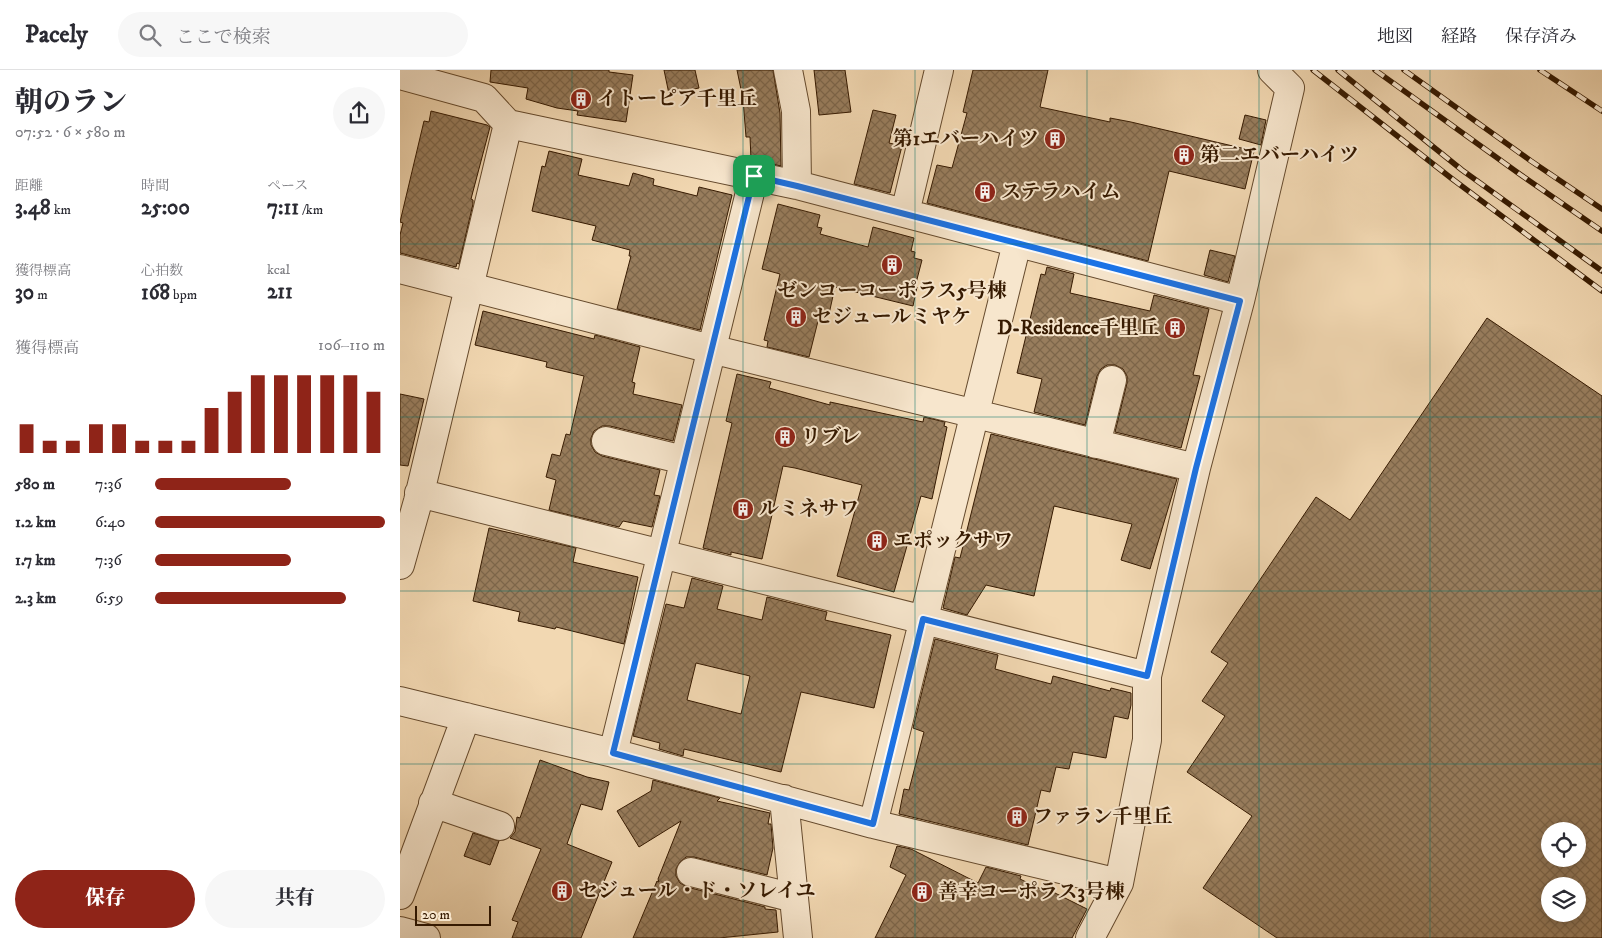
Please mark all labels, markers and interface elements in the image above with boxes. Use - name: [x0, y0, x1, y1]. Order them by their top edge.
- search box: [118, 12, 468, 57]
- text: Pacely: [25, 20, 88, 50]
- icon: search: [136, 21, 164, 49]
- text: ここで検索: [176, 26, 271, 49]
- text: 地図: [1377, 26, 1413, 48]
- text: 経路: [1441, 26, 1477, 48]
- text: 保存済み: [1505, 26, 1577, 48]
- text: 朝のラン: [15, 85, 127, 120]
- button: share: [333, 87, 385, 139]
- building icon: イトーピア千里丘: [569, 87, 593, 111]
- place label: イトーピア千里丘: [597, 87, 757, 112]
- text: 07:52 · 6 × 580 m: [15, 122, 126, 142]
- place label: 第1エバーハイツ: [893, 127, 1039, 152]
- building icon: 第1エバーハイツ: [1043, 127, 1067, 151]
- building icon: 第二エバーハイツ: [1172, 143, 1196, 167]
- place label: 第二エバーハイツ: [1200, 143, 1359, 168]
- pin: [733, 155, 775, 197]
- icon: arrive: [740, 162, 768, 190]
- text: 距離: [15, 177, 43, 195]
- text: 時間: [141, 177, 169, 195]
- text: ペース: [267, 177, 308, 195]
- building icon: ステラハイム: [973, 180, 997, 204]
- place label: ステラハイム: [1001, 180, 1121, 205]
- text: 3.48: [15, 195, 51, 221]
- text: 25:00: [141, 195, 190, 221]
- text: 7:11: [267, 195, 299, 221]
- text: km: [51, 201, 71, 219]
- text: /km: [299, 201, 323, 219]
- building icon: ゼンコーコーポラス5号棟: [880, 253, 904, 277]
- text: kcal: [267, 261, 290, 279]
- text: 獲得標高: [15, 262, 71, 280]
- text: 心拍数: [141, 262, 183, 280]
- text: 211: [267, 279, 293, 305]
- place label: ゼンコーコーポラス5号棟: [777, 279, 1007, 304]
- text: 30: [15, 280, 34, 306]
- text: 168: [141, 280, 170, 306]
- text: m: [34, 286, 48, 304]
- text: bpm: [170, 286, 197, 304]
- building icon: セジュールミヤケ: [784, 305, 808, 329]
- place label: セジュールミヤケ: [812, 305, 971, 330]
- place label: D-Residence千里丘: [997, 316, 1159, 341]
- building icon: D-Residence千里丘: [1163, 316, 1187, 340]
- text: 106–110 m: [318, 335, 385, 355]
- text: 獲得標高: [15, 338, 79, 358]
- building icon: リブレ: [773, 425, 797, 449]
- place label: リブレ: [801, 425, 860, 450]
- text: 580 m: [15, 474, 55, 494]
- text: 7:36: [95, 474, 122, 494]
- building icon: ルミネサワ: [731, 497, 755, 521]
- place label: ルミネサワ: [759, 497, 859, 522]
- text: 1.2 km: [15, 512, 56, 532]
- text: 6:40: [95, 512, 125, 532]
- building icon: エポックサワ: [865, 529, 889, 553]
- place label: エポックサワ: [893, 529, 1013, 554]
- text: 1.7 km: [15, 550, 56, 570]
- text: 7:36: [95, 550, 122, 570]
- text: 2.3 km: [15, 588, 56, 608]
- text: 6:59: [95, 588, 123, 608]
- building icon: ファラン千里丘: [1005, 805, 1029, 829]
- place label: ファラン千里丘: [1033, 805, 1173, 830]
- map controls: [1541, 822, 1586, 922]
- button: locate: [1541, 822, 1586, 867]
- button: 保存: [15, 870, 195, 928]
- button: 共有: [205, 870, 385, 928]
- button: layers: [1541, 877, 1586, 922]
- building icon: セジュール・ド・ソレイユ: [550, 879, 574, 903]
- place label: セジュール・ド・ソレイユ: [578, 879, 815, 904]
- building icon: 善幸コーポラス3号棟: [910, 880, 934, 904]
- place label: 善幸コーポラス3号棟: [938, 880, 1125, 905]
- scale bar: [415, 903, 491, 926]
- text: 20 m: [422, 906, 450, 924]

